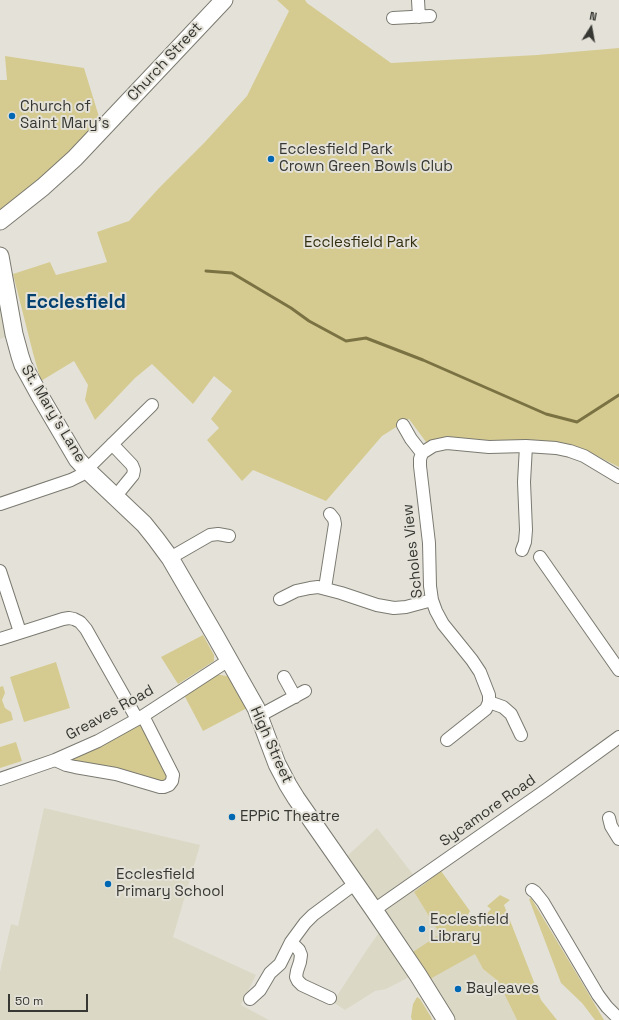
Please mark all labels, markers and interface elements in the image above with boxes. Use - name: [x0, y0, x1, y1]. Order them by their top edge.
- north arrow: [571, 8, 611, 48]
- text: N: [588, 9, 598, 24]
- street label: Church Street: [124, 19, 206, 105]
- place label: Church of Saint Mary's: [20, 98, 109, 133]
- marker: Church of Saint Mary's: [7, 111, 17, 121]
- place label: Ecclesfield Park Crown Green Bowls Club: [279, 141, 453, 176]
- marker: Ecclesfield Park Crown Green Bowls Club: [266, 154, 276, 164]
- park label: Ecclesfield Park: [304, 234, 418, 252]
- district label: Ecclesfield: [26, 292, 126, 314]
- street label: St. Mary's Lane: [17, 362, 89, 466]
- street label: Scholes View: [399, 503, 427, 599]
- street label: Greaves Road: [63, 681, 157, 745]
- street label: High Street: [246, 704, 296, 786]
- street label: Sycamore Road: [437, 771, 539, 851]
- place label: EPPiC Theatre: [240, 808, 340, 826]
- marker: EPPiC Theatre: [227, 812, 237, 822]
- place label: Ecclesfield Primary School: [116, 866, 224, 901]
- marker: Ecclesfield Primary School: [103, 879, 113, 889]
- place label: Ecclesfield Library: [430, 911, 509, 946]
- marker: Ecclesfield Library: [417, 924, 427, 934]
- place label: Bayleaves: [466, 980, 539, 998]
- marker: Bayleaves: [453, 984, 463, 994]
- scale bar: [10, 986, 90, 1012]
- text: 50 m: [15, 993, 43, 1009]

